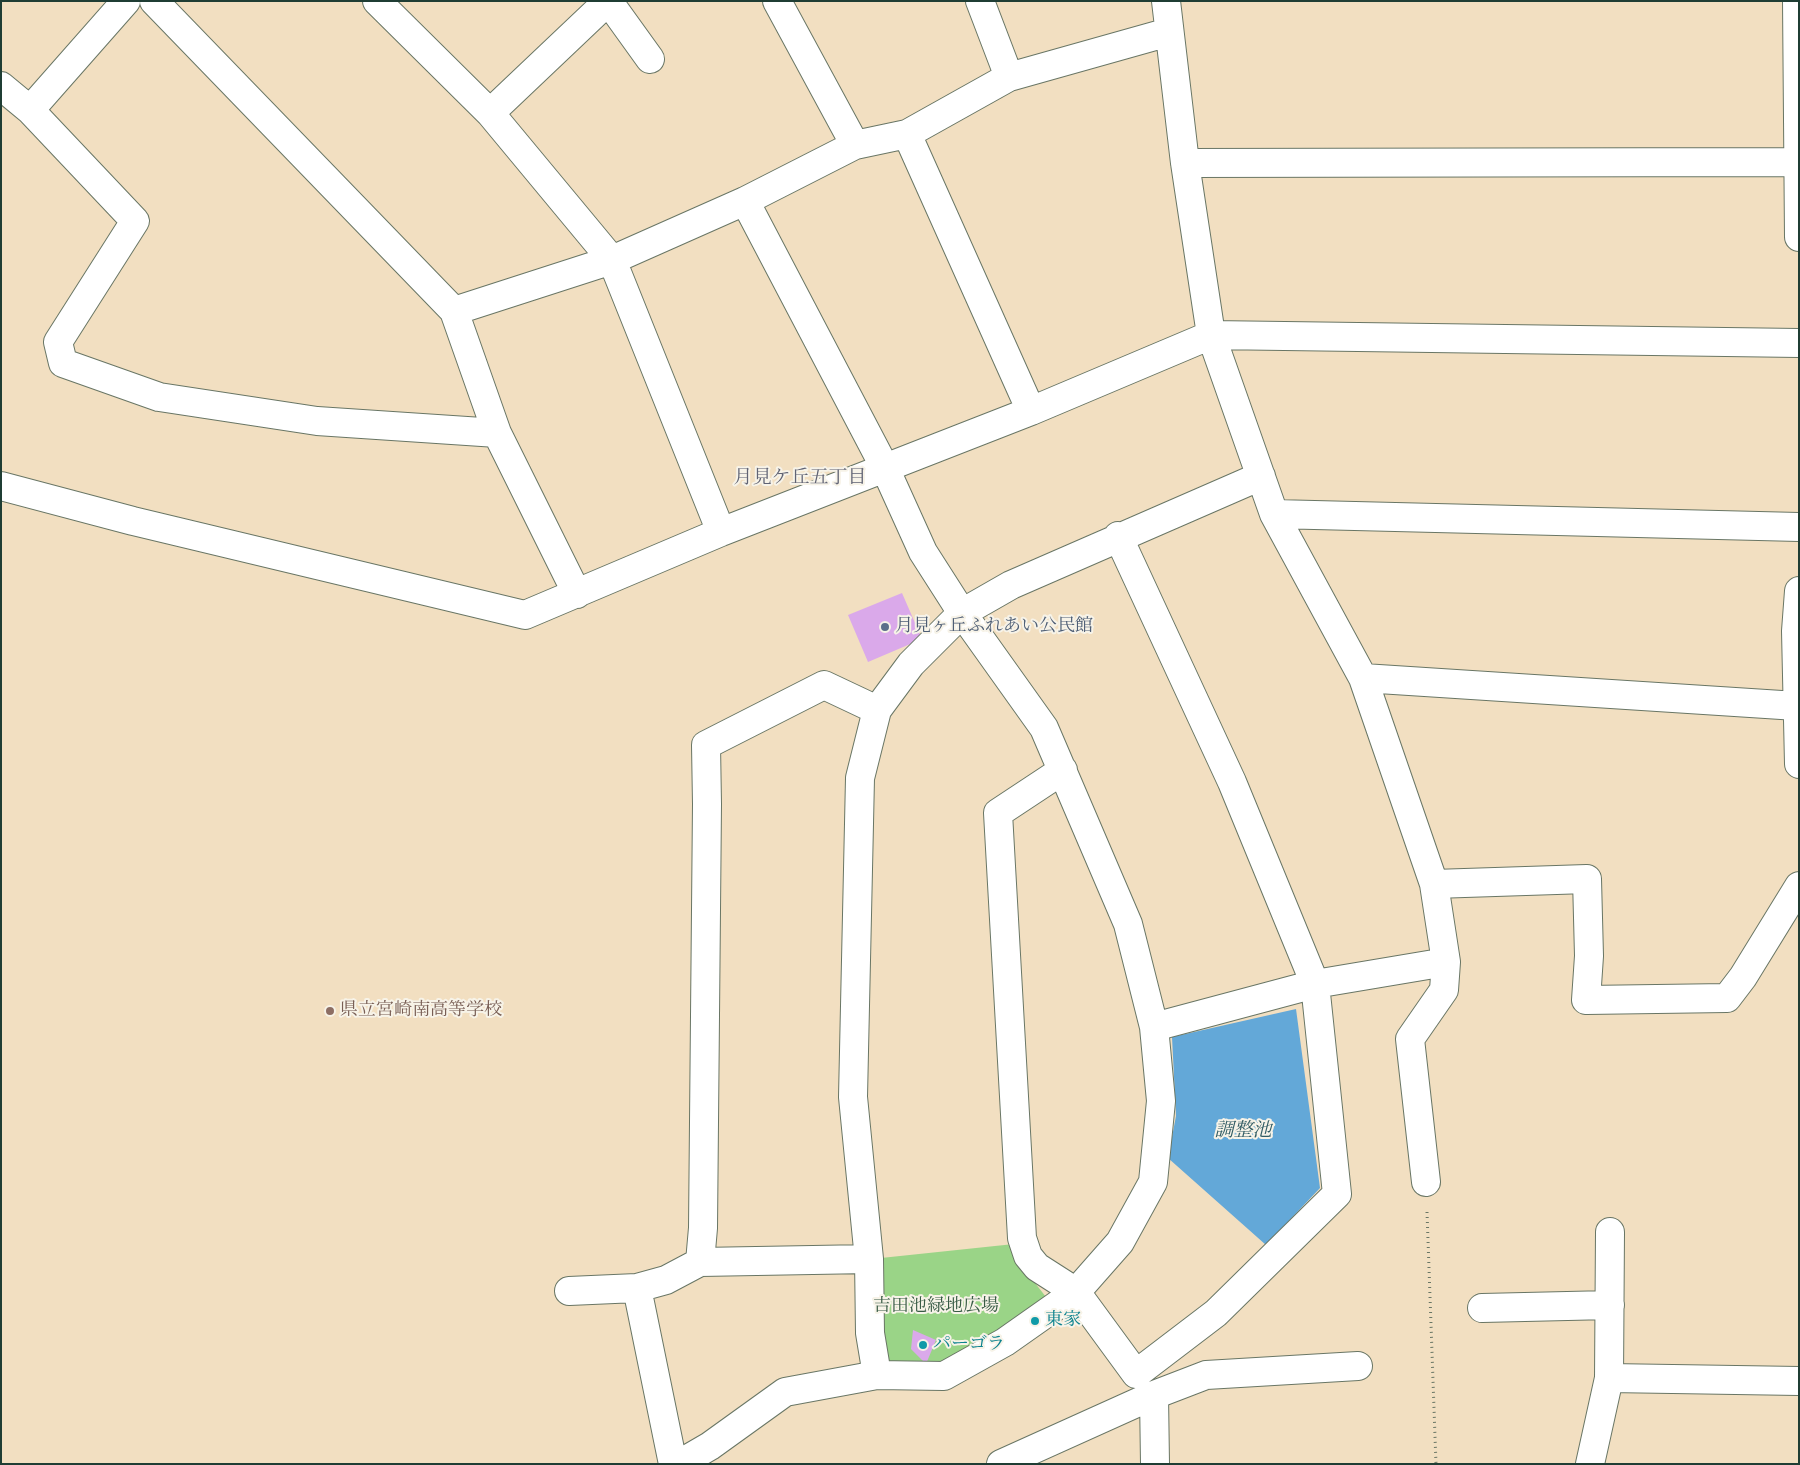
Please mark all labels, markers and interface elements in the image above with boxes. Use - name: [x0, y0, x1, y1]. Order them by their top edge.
- district label: 月見ケ丘五丁目: [734, 467, 866, 489]
- place label: 月見ヶ丘ふれあい公民館: [895, 616, 1093, 638]
- marker: 月見ヶ丘ふれあい公民館: [879, 621, 891, 633]
- place label: 県立宮崎南高等学校: [340, 1000, 502, 1022]
- marker: 県立宮崎南高等学校: [324, 1005, 336, 1017]
- water label: 調整池: [1215, 1120, 1271, 1142]
- park label: 吉田池緑地広場: [873, 1296, 999, 1318]
- place label: 東家: [1045, 1310, 1081, 1332]
- marker: 東家: [1029, 1315, 1041, 1327]
- place label: パーゴラ: [933, 1334, 1005, 1356]
- marker: パーゴラ: [917, 1339, 929, 1351]

